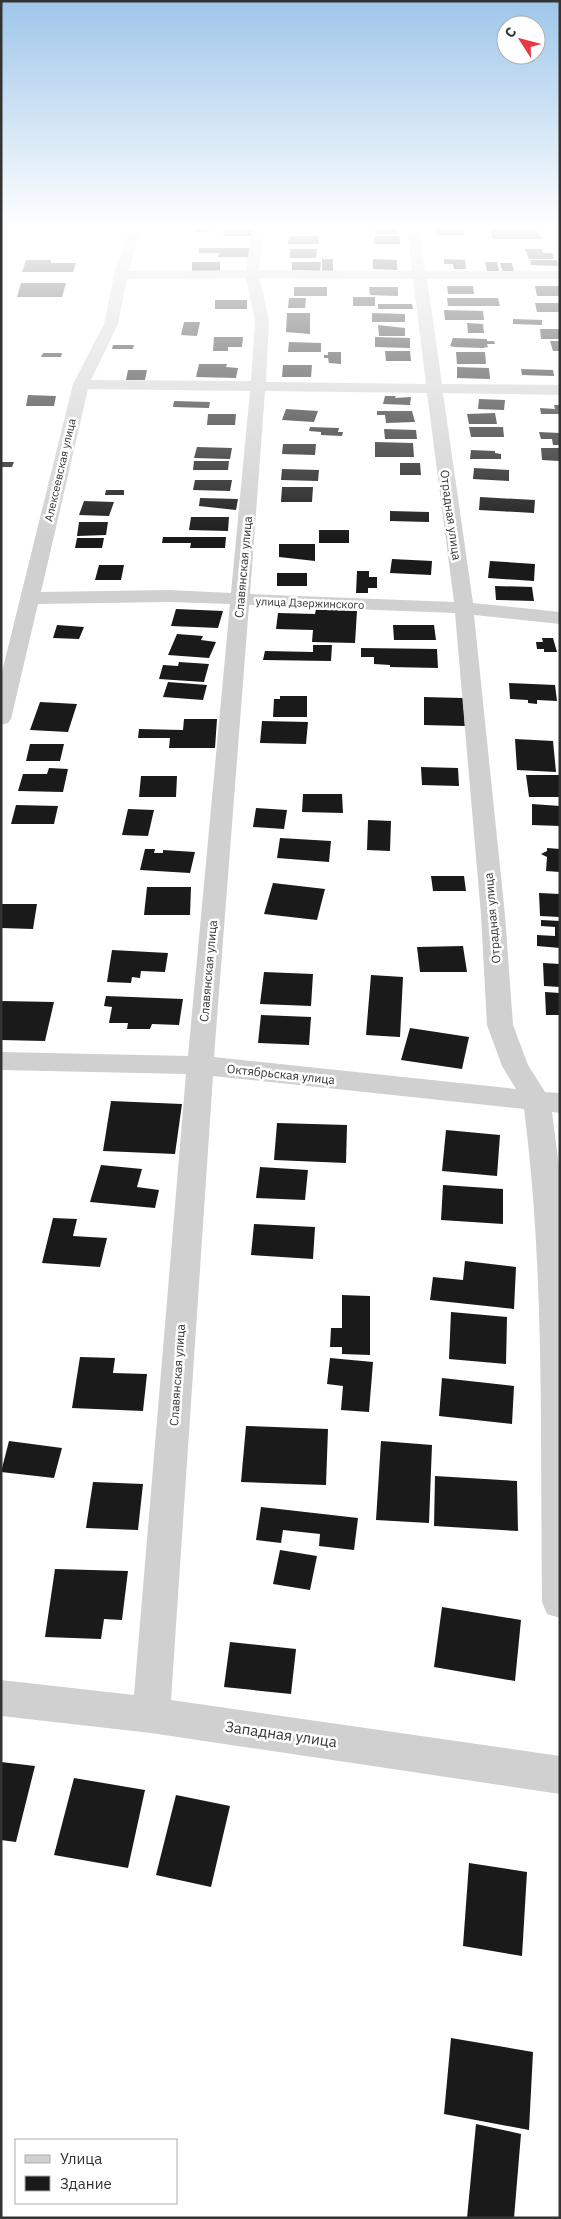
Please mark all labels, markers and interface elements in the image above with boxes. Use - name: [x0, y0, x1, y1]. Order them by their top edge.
- north arrow: [496, 15, 546, 65]
- text: С: [501, 23, 520, 41]
- street label: Алексеевская улица: [41, 417, 79, 523]
- street label: Отрадная улица: [437, 469, 465, 562]
- street label: Славянская улица: [231, 515, 255, 619]
- street label: улица Дзержинского: [256, 594, 364, 612]
- street label: Отрадная улица: [481, 871, 503, 964]
- street label: Славянская улица: [196, 919, 220, 1023]
- street label: Октябрьская улица: [226, 1061, 336, 1087]
- street label: Славянская улица: [166, 1323, 188, 1426]
- street label: Западная улица: [224, 1717, 338, 1751]
- legend: [15, 2139, 178, 2204]
- text: Улица: [60, 2149, 102, 2168]
- text: Здание: [60, 2174, 112, 2193]

